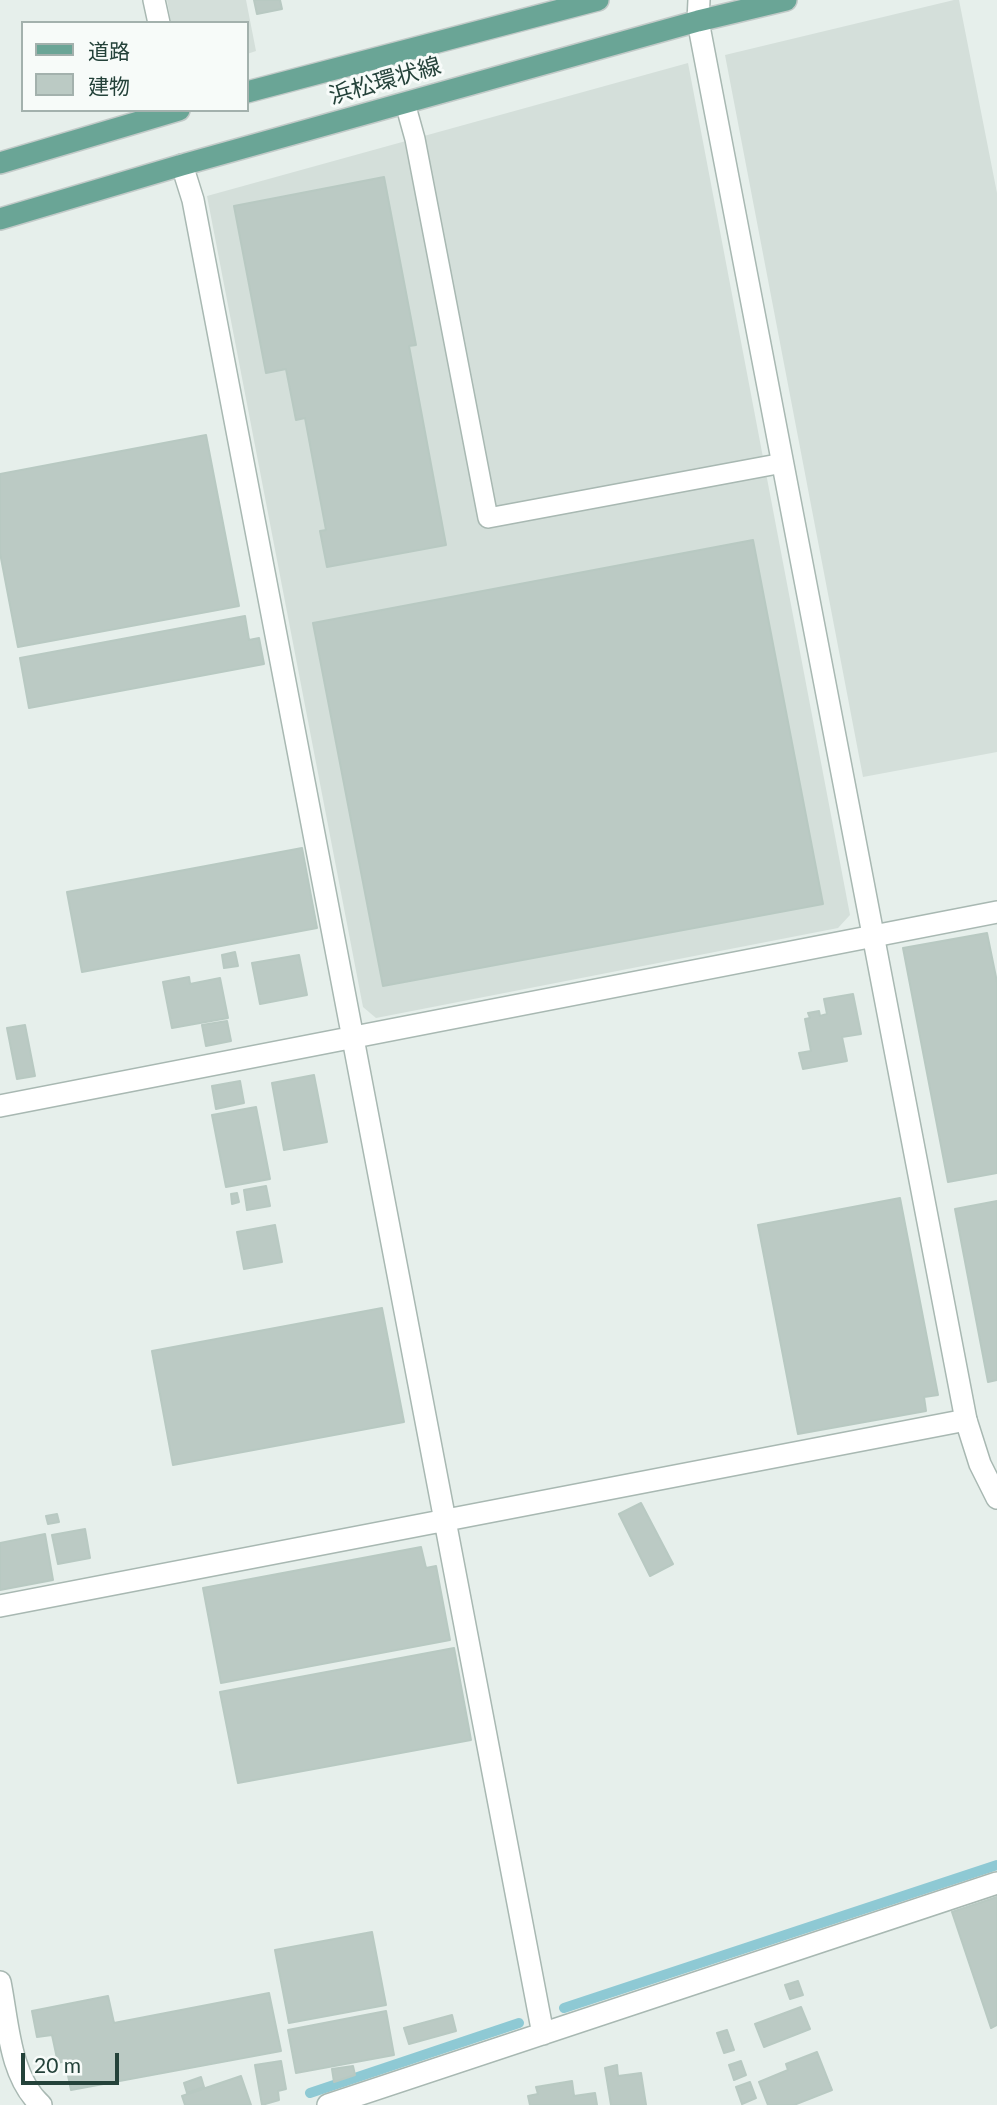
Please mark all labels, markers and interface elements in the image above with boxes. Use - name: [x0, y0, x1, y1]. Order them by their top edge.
- legend: [21, 21, 248, 112]
- text: 道路: [88, 38, 130, 63]
- street label: 浜松環状線: [326, 52, 444, 110]
- text: 建物: [88, 73, 130, 98]
- scale bar: [24, 2038, 122, 2082]
- text: 20 m: [34, 2052, 81, 2077]

